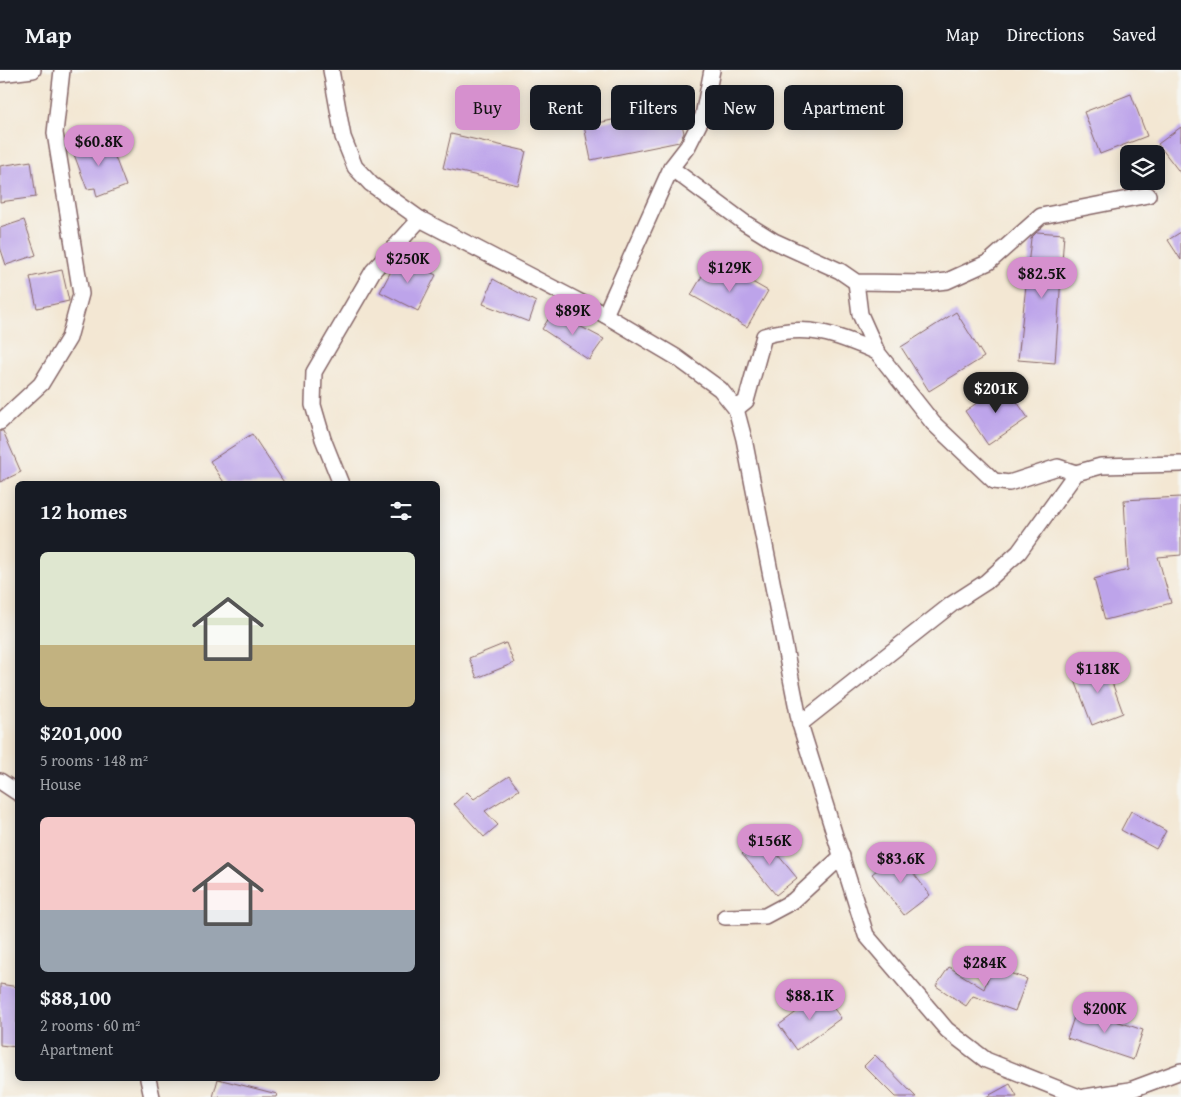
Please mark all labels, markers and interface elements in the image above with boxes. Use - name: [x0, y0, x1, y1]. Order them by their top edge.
- text: Map: [25, 17, 72, 52]
- text: Map: [946, 21, 979, 48]
- text: Directions: [1007, 21, 1084, 48]
- text: Saved: [1112, 21, 1156, 48]
- chip: Buy: [455, 85, 520, 130]
- chip: Rent: [530, 85, 601, 130]
- chip: Filters: [611, 85, 695, 130]
- chip: New: [705, 85, 774, 130]
- chip: Apartment: [784, 85, 903, 130]
- pin: $60.8K: [58, 124, 140, 167]
- text: $60.8K: [75, 129, 123, 153]
- map controls: [1120, 145, 1165, 190]
- button: layers: [1120, 145, 1165, 190]
- pin: $250K: [373, 242, 443, 284]
- text: $250K: [386, 246, 430, 270]
- pin: $129K: [695, 250, 765, 293]
- text: $129K: [708, 255, 752, 279]
- pin: $82.5K: [1001, 256, 1083, 299]
- text: $82.5K: [1018, 261, 1066, 285]
- pin: $89K: [543, 294, 603, 336]
- text: $89K: [556, 298, 590, 322]
- pin: $201K: [961, 372, 1031, 414]
- text: $201K: [974, 376, 1018, 400]
- text: 12 homes: [40, 496, 127, 527]
- icon: filters: [387, 497, 415, 525]
- icon: home: [183, 584, 273, 674]
- pin: $118K: [1063, 652, 1133, 694]
- text: $118K: [1076, 656, 1120, 680]
- text: $201,000: [40, 717, 122, 748]
- text: 5 rooms · 148 m²: [40, 748, 148, 772]
- text: House: [40, 772, 81, 796]
- pin: $156K: [735, 824, 805, 866]
- text: $156K: [748, 828, 792, 852]
- pin: $83.6K: [860, 842, 942, 884]
- text: $83.6K: [877, 846, 925, 870]
- icon: home: [183, 849, 273, 939]
- pin: $284K: [950, 946, 1020, 988]
- text: $284K: [963, 950, 1007, 974]
- pin: $88.1K: [769, 978, 851, 1021]
- text: $88,100: [40, 982, 111, 1013]
- text: $88.1K: [786, 983, 834, 1007]
- pin: $200K: [1070, 992, 1140, 1034]
- text: $200K: [1083, 996, 1127, 1020]
- text: 2 rooms · 60 m²: [40, 1013, 140, 1037]
- text: Apartment: [40, 1037, 113, 1061]

